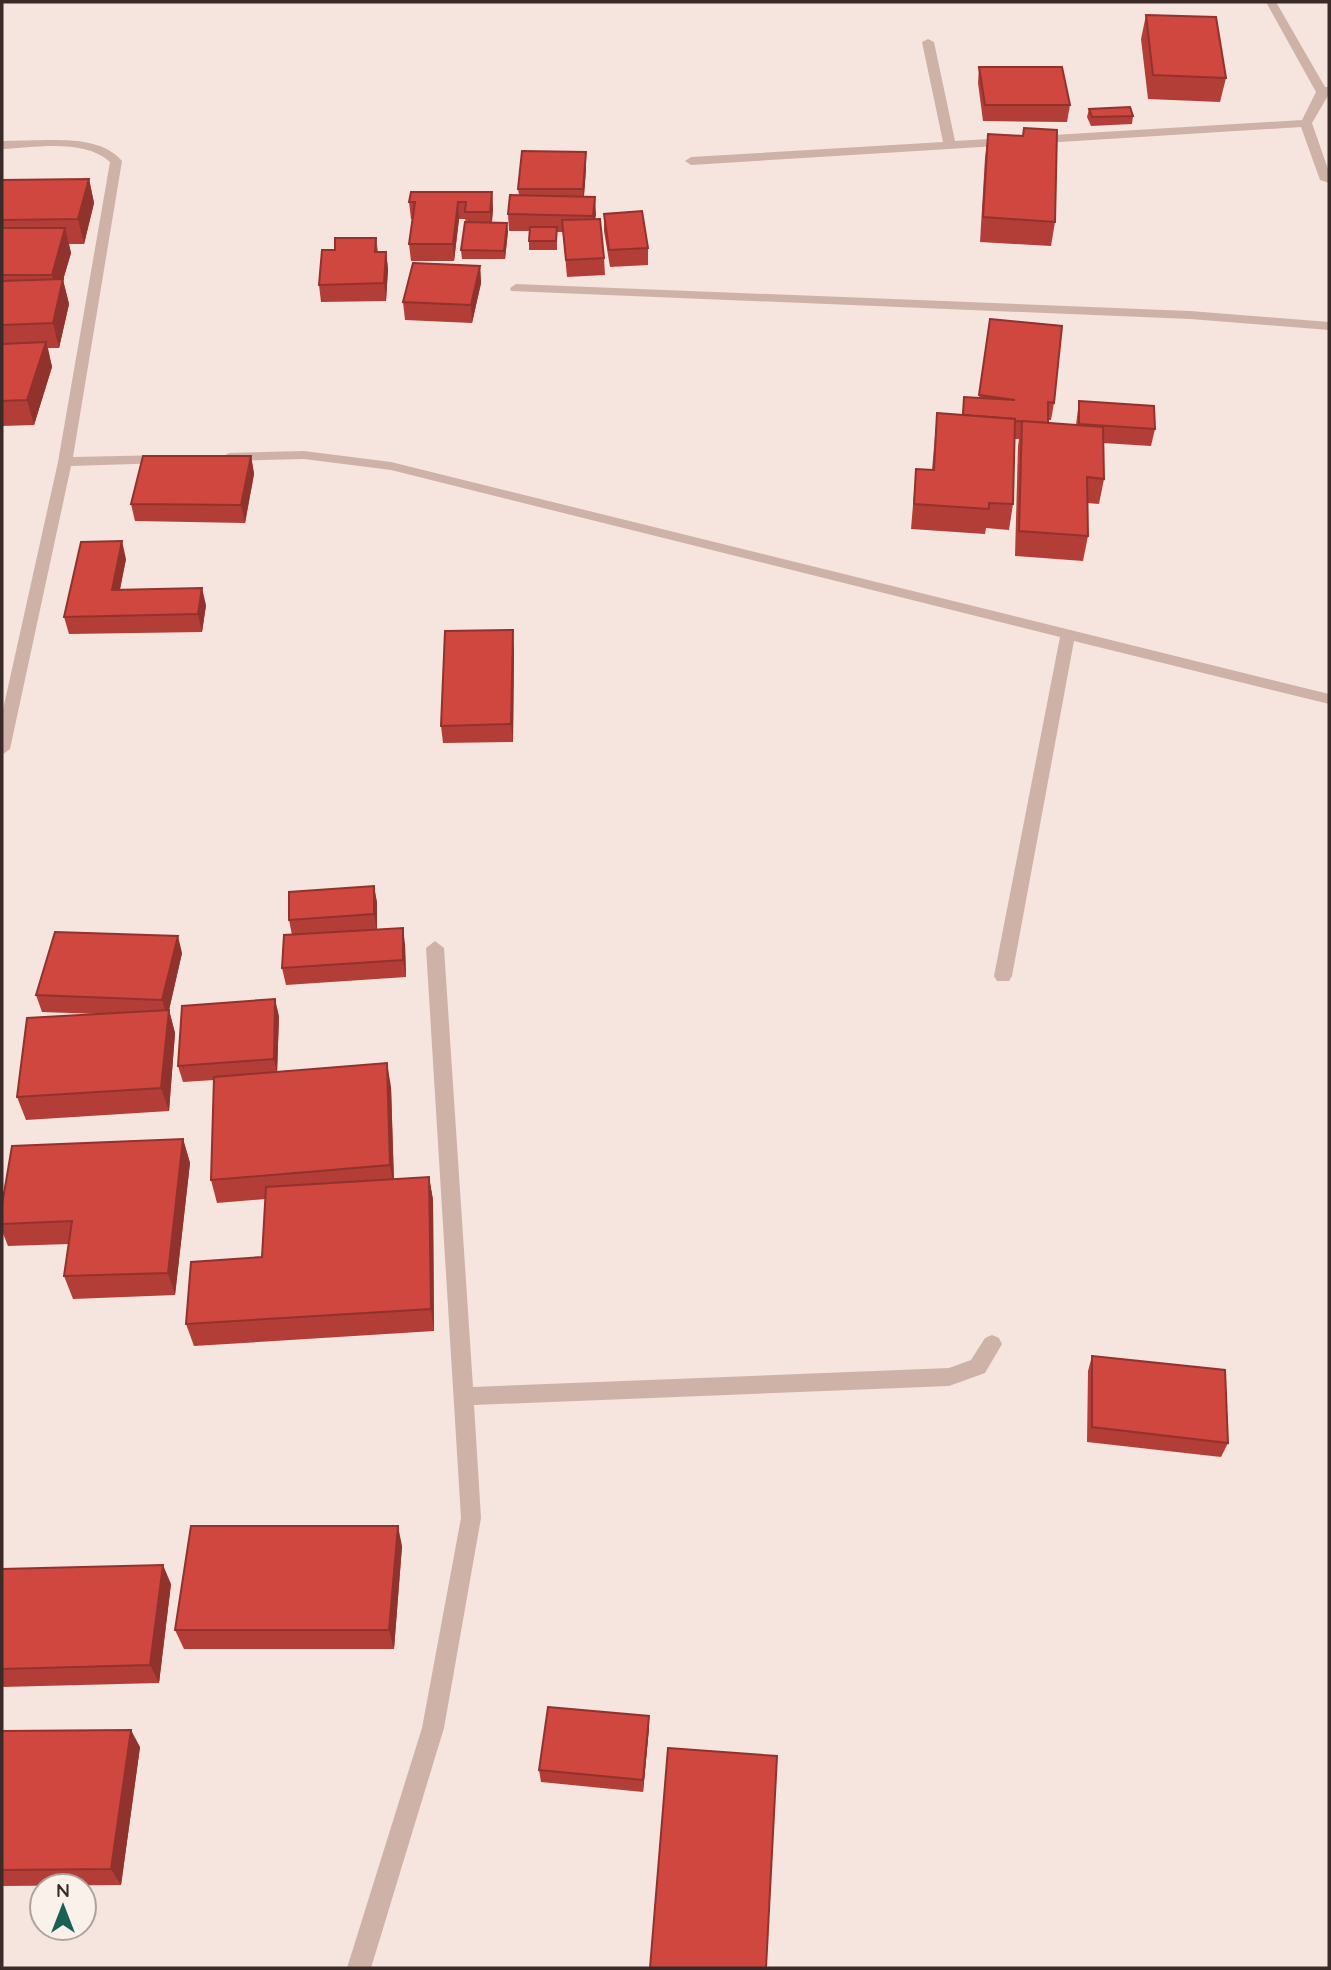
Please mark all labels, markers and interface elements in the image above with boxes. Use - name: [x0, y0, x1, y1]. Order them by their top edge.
- north arrow: [28, 1872, 98, 1942]
- text: N: [56, 1878, 70, 1902]

